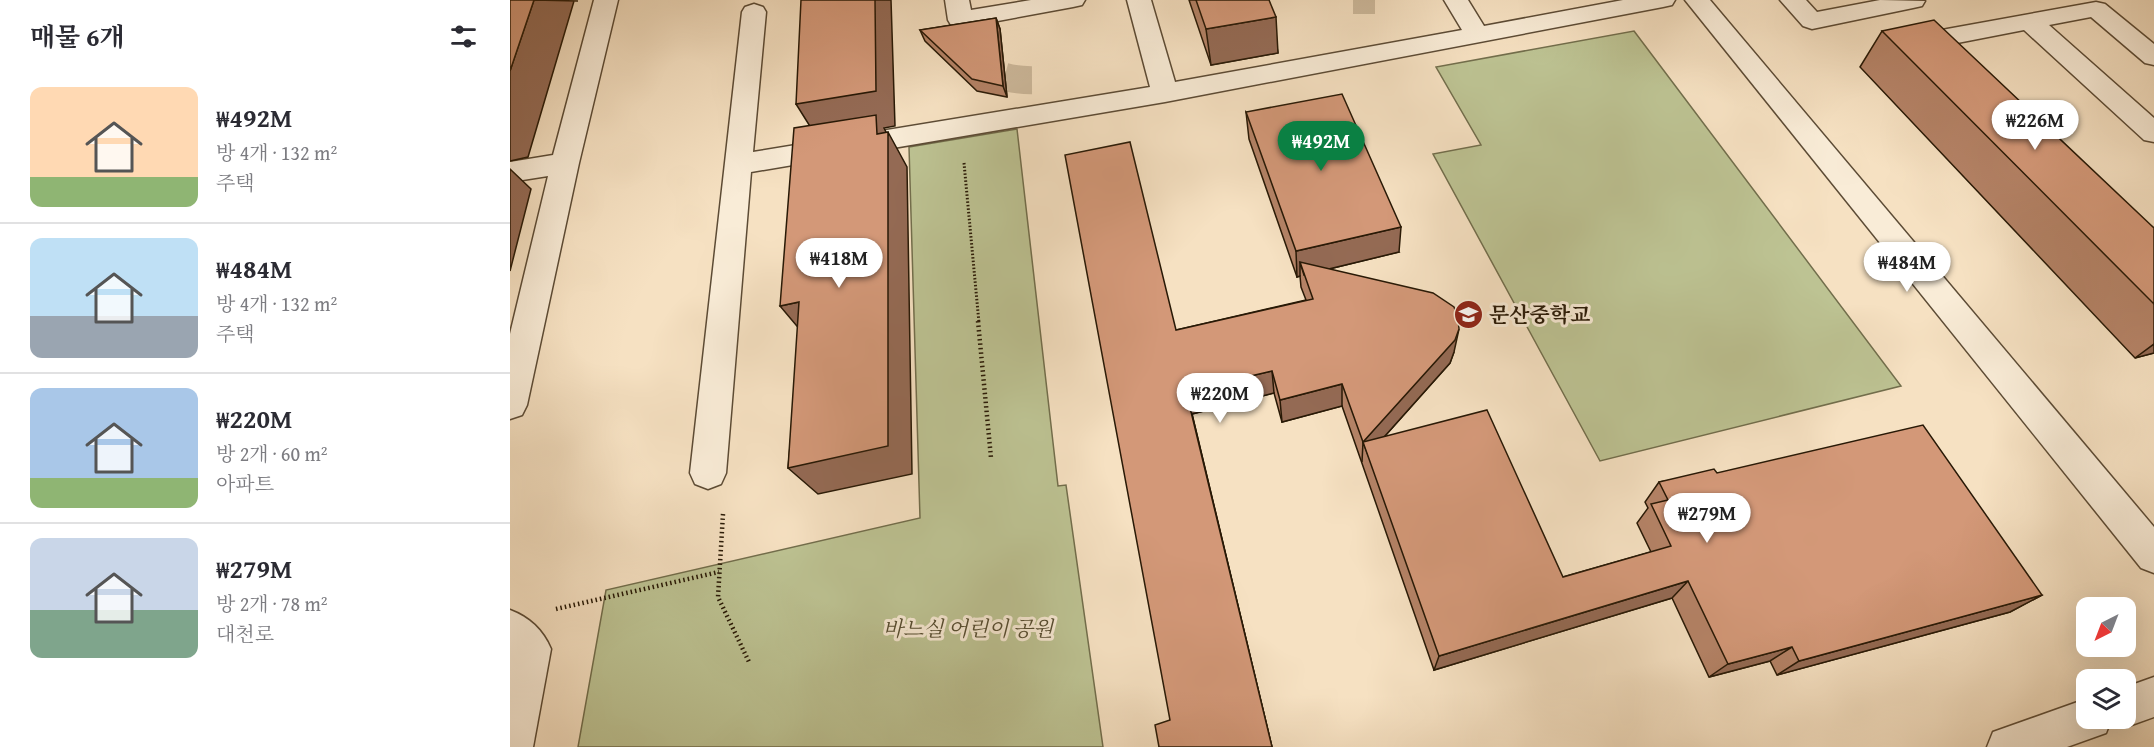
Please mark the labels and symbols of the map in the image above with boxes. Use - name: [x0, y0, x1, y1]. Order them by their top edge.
- pin: ₩226M: [1993, 100, 2077, 151]
- pin: ₩492M: [1279, 121, 1363, 172]
- pin: ₩418M: [797, 238, 881, 289]
- pin: ₩484M: [1865, 242, 1949, 293]
- school or university icon: 문산중학교: [1452, 298, 1484, 330]
- place label: 문산중학교: [1489, 299, 1590, 330]
- pin: ₩220M: [1178, 373, 1262, 424]
- pin: ₩279M: [1665, 493, 1749, 544]
- north arrow: [2076, 597, 2136, 657]
- park label: 바느실 어린이 공원: [883, 613, 1055, 644]

